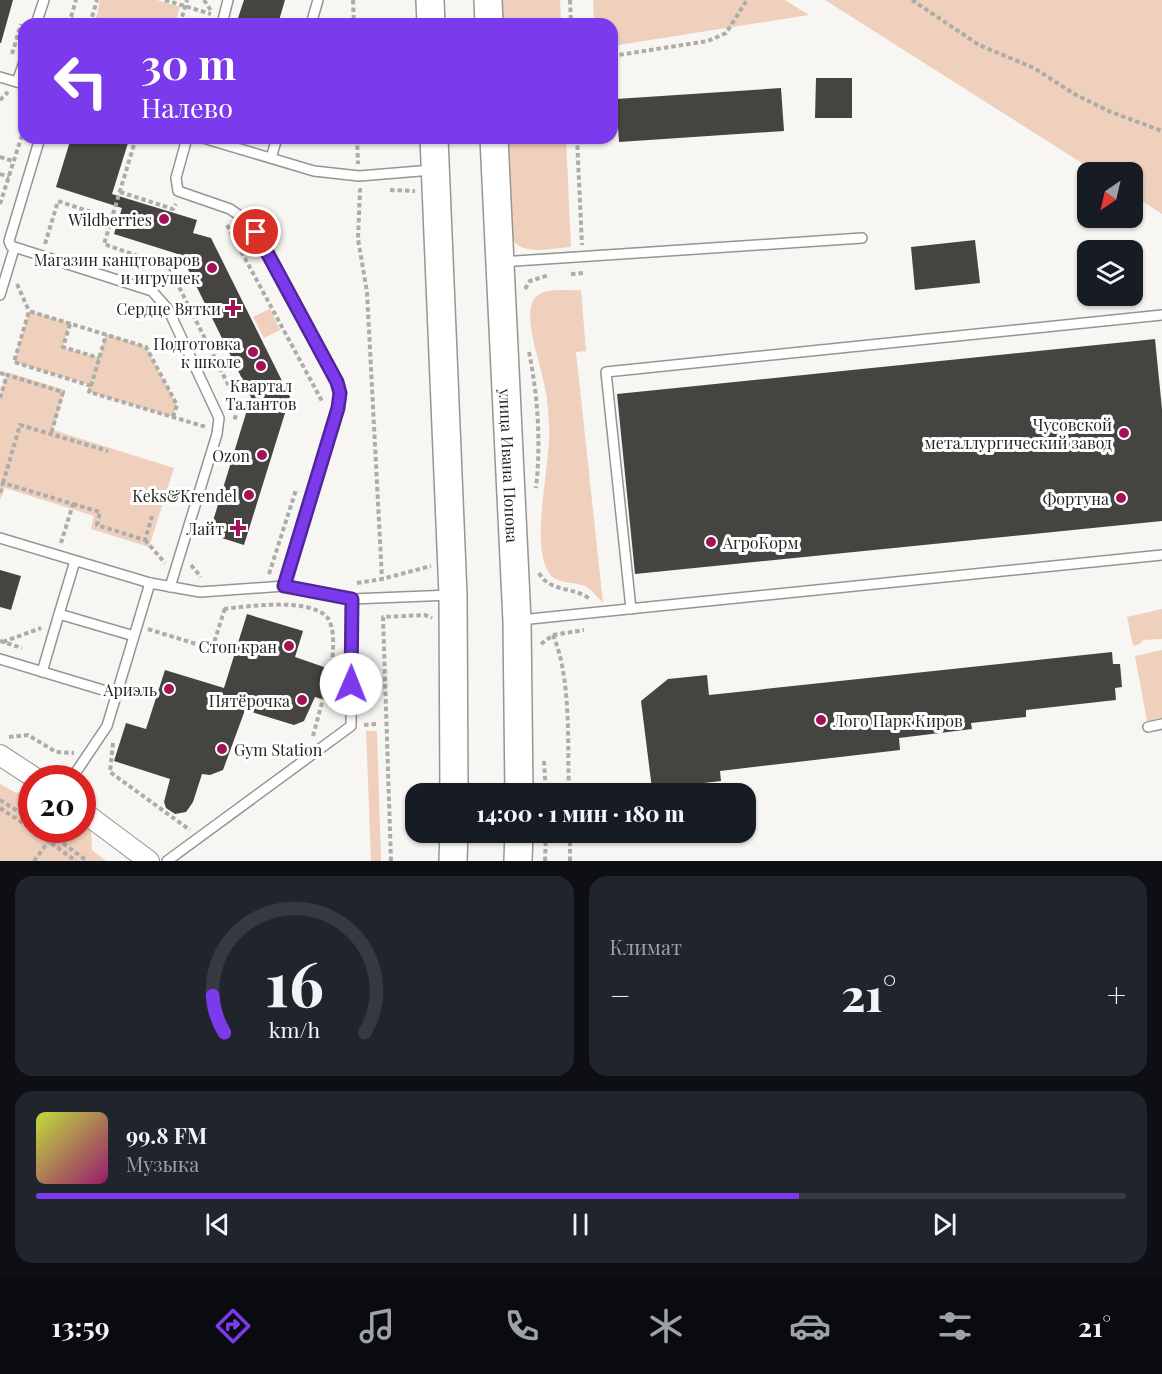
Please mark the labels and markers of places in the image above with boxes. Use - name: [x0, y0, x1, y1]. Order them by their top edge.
- pin: [230, 206, 281, 257]
- place label: Wildberries: [67, 209, 152, 230]
- marker: Wildberries: [157, 212, 171, 226]
- place label: Магазин канцтоваров и игрушек: [34, 249, 200, 288]
- marker: Магазин канцтоваров и игрушек: [205, 261, 219, 275]
- place label: Сердце Вятки: [116, 298, 221, 319]
- marker: Сердце Вятки: [226, 301, 240, 315]
- place label: Подготовка к школе: [153, 333, 241, 372]
- marker: Подготовка к школе: [246, 345, 260, 359]
- marker: Квартал Талантов: [254, 359, 268, 373]
- place label: Квартал Талантов: [226, 375, 297, 414]
- place label: Чусовской металлургический завод: [924, 414, 1113, 453]
- marker: Чусовской металлургический завод: [1117, 426, 1131, 440]
- place label: Ozon: [212, 445, 250, 466]
- marker: Ozon: [255, 448, 269, 462]
- place label: Keks&Krendel: [132, 485, 237, 506]
- marker: Keks&Krendel: [242, 488, 256, 502]
- place label: Фортуна: [1043, 488, 1109, 509]
- marker: Фортуна: [1114, 491, 1128, 505]
- place label: Лайт: [185, 518, 224, 539]
- marker: Лайт: [229, 519, 247, 537]
- place label: АгроКорм: [722, 532, 799, 553]
- marker: АгроКорм: [704, 535, 718, 549]
- place label: Стоп кран: [198, 636, 277, 657]
- marker: Стоп кран: [282, 639, 296, 653]
- place label: Ариэль: [102, 679, 157, 700]
- marker: Ариэль: [162, 682, 176, 696]
- place label: Пятёрочка: [209, 690, 290, 711]
- marker: Пятёрочка: [295, 693, 309, 707]
- place label: Лого Парк Киров: [832, 710, 963, 731]
- marker: Лого Парк Киров: [814, 713, 828, 727]
- place label: Gym Station: [234, 739, 323, 760]
- marker: Gym Station: [215, 742, 229, 756]

